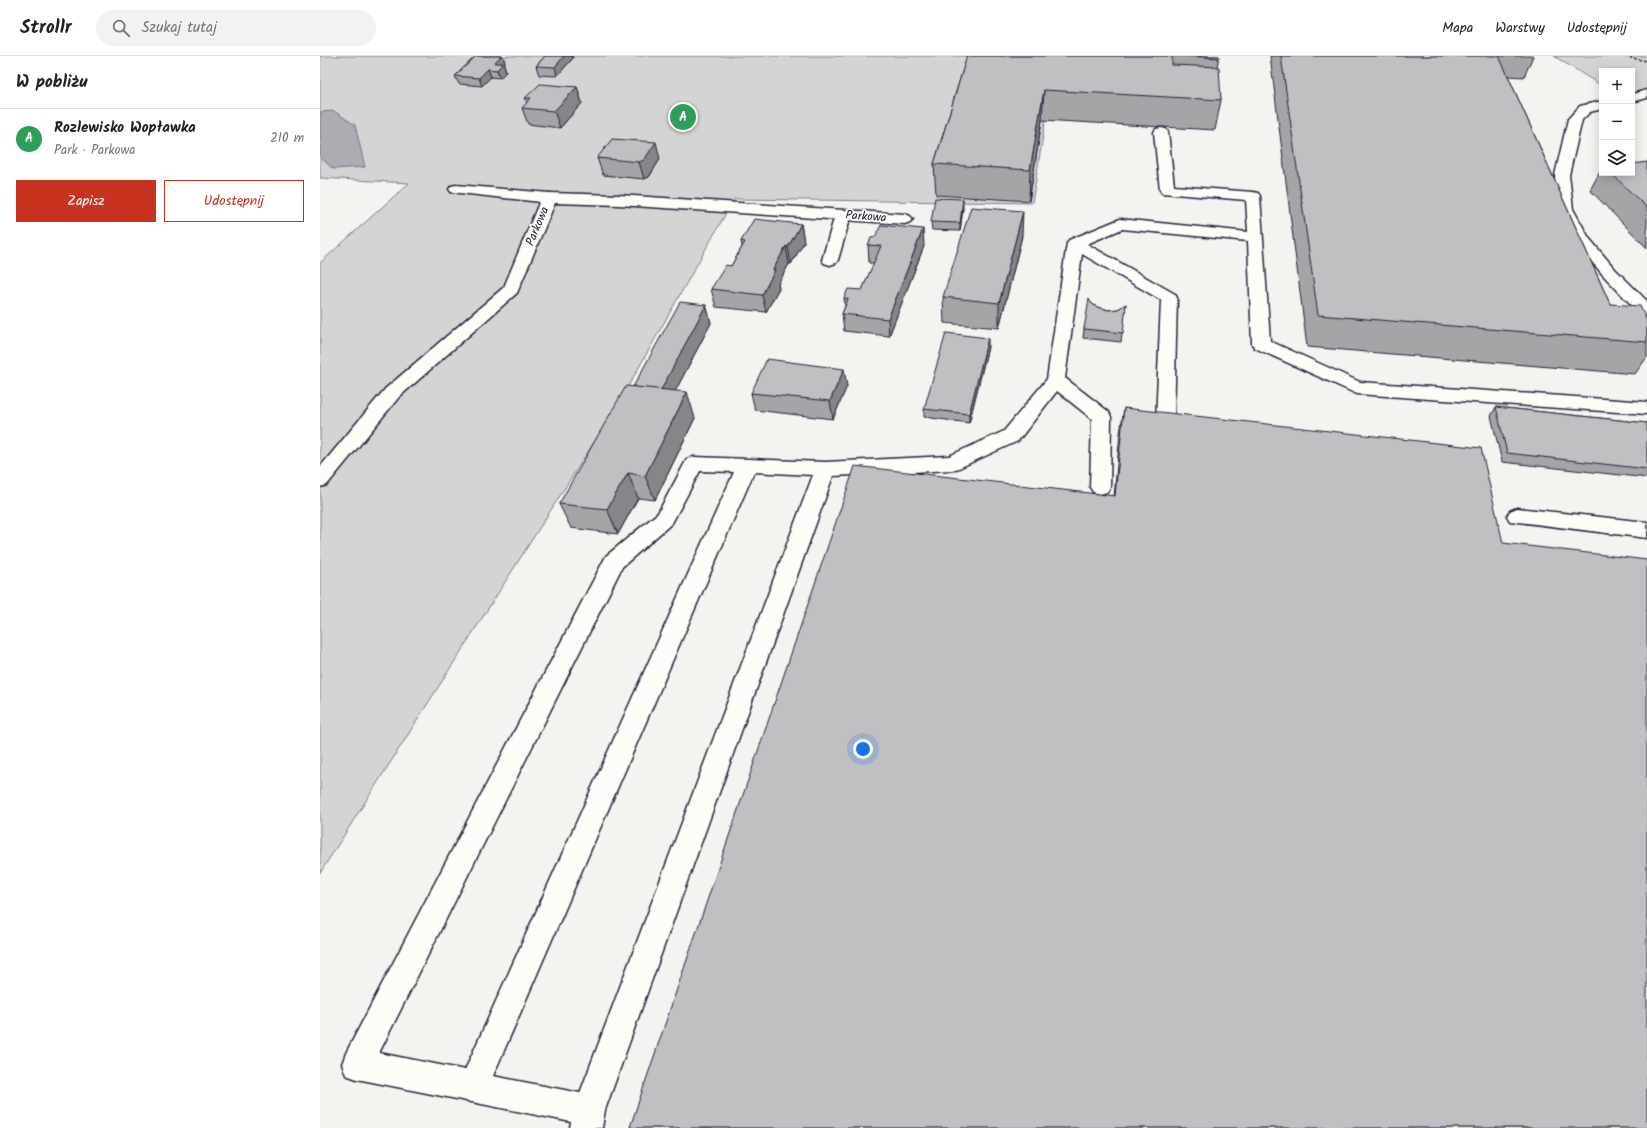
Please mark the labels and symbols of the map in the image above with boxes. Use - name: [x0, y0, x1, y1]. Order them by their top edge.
- pin: A: [670, 102, 696, 132]
- street label: Parkowa: [521, 203, 554, 249]
- street label: Parkowa: [845, 206, 887, 227]
- your location: [853, 739, 873, 759]

